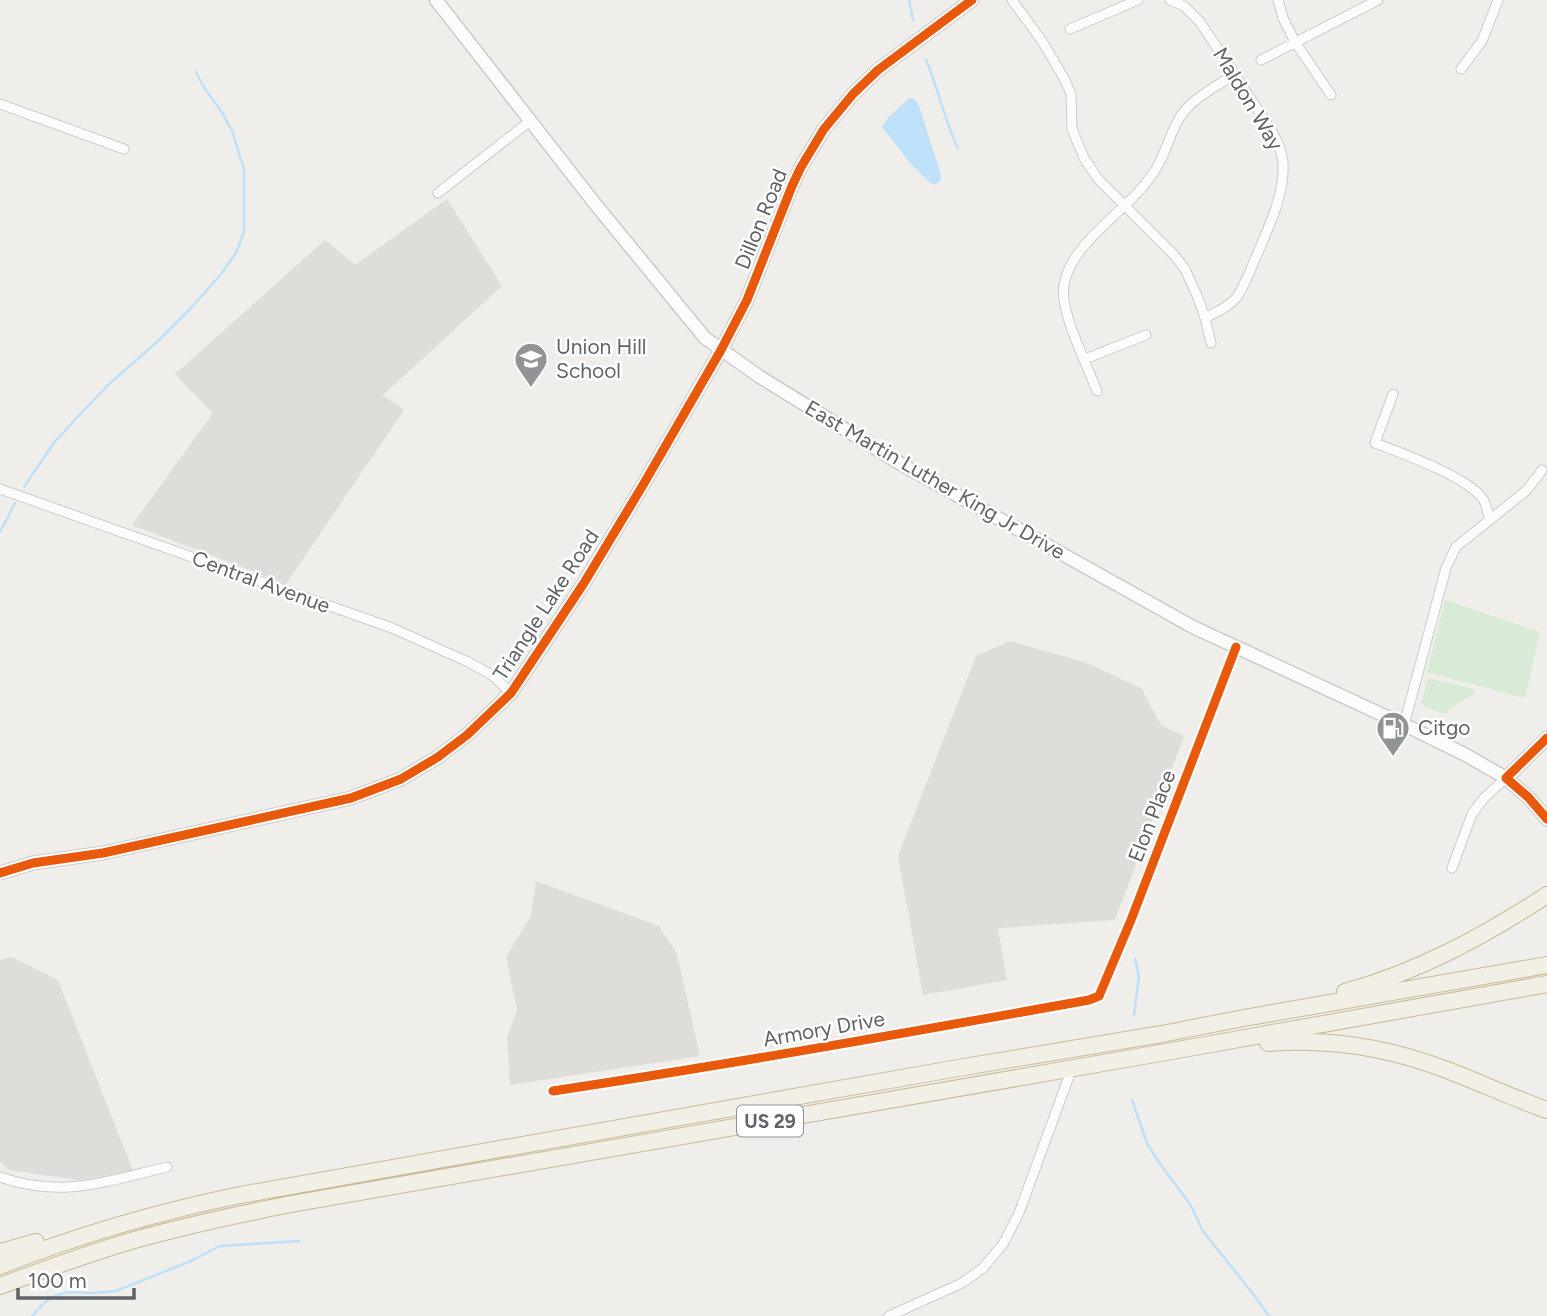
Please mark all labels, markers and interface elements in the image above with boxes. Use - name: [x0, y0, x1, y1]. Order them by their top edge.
- street label: Maldon Way: [1208, 43, 1289, 155]
- street label: Dillon Road: [729, 165, 792, 273]
- place label: Union Hill School: [556, 334, 646, 383]
- school or university icon: Union Hill School: [512, 340, 550, 389]
- street label: East Martin Luther King Jr Drive: [801, 395, 1070, 564]
- street label: Triangle Lake Road: [487, 524, 604, 685]
- street label: Central Avenue: [189, 545, 334, 618]
- fuel station icon: Citgo: [1374, 709, 1412, 758]
- place label: Citgo: [1418, 715, 1470, 740]
- street label: Elon Place: [1123, 766, 1180, 865]
- street label: Armory Drive: [761, 1005, 887, 1052]
- road number: US 29: [737, 1106, 803, 1136]
- scale bar: [18, 1256, 133, 1300]
- text: 100 m: [28, 1268, 87, 1293]

